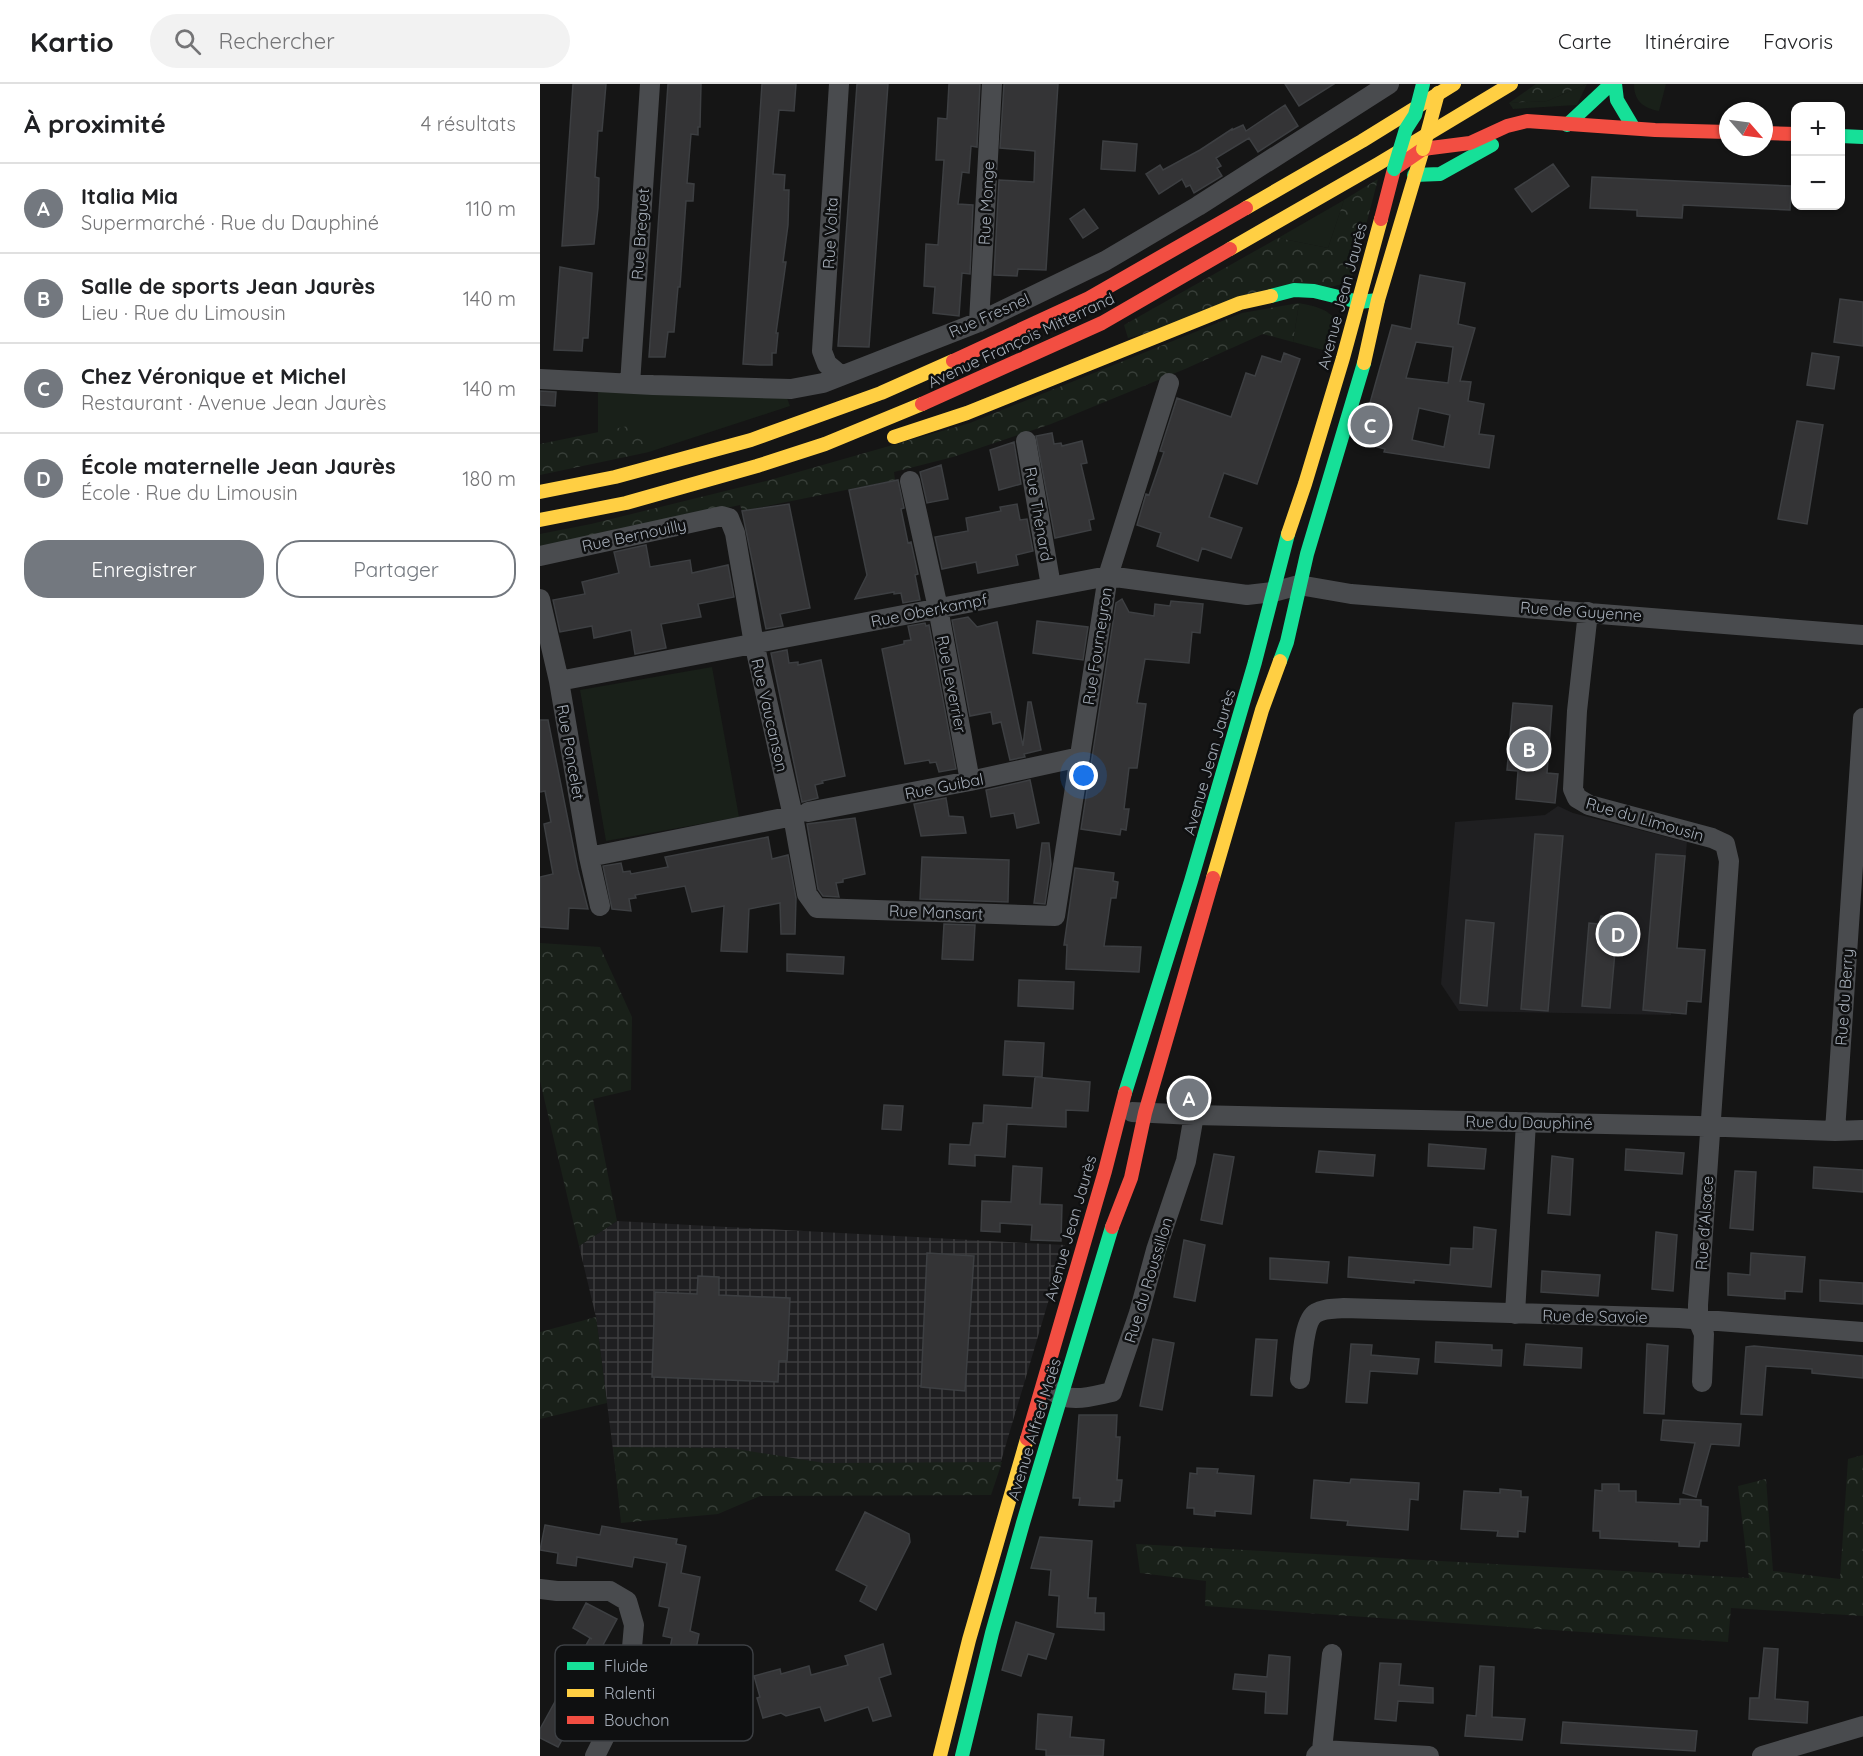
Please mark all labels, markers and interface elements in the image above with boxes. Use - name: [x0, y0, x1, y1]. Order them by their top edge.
- search box: [150, 14, 570, 68]
- text: Kartio: [30, 24, 114, 59]
- icon: search: [171, 25, 204, 58]
- text: Rechercher: [219, 27, 335, 55]
- text: Carte: [1558, 28, 1612, 54]
- text: Itinéraire: [1645, 28, 1730, 54]
- text: Favoris: [1763, 28, 1833, 54]
- north arrow: [1719, 102, 1773, 156]
- map controls: [1791, 102, 1845, 210]
- button: +: [1791, 102, 1845, 156]
- text: À proximité: [24, 107, 166, 140]
- text: 4 résultats: [421, 111, 516, 136]
- button: −: [1791, 156, 1845, 210]
- street label: Rue Monge: [974, 161, 998, 245]
- text: Italia Mia: [81, 182, 178, 210]
- street label: Rue Breguet: [627, 188, 653, 280]
- text: A: [37, 196, 50, 221]
- text: 110 m: [466, 196, 516, 221]
- street label: Rue Volta: [818, 197, 842, 269]
- text: Supermarché · Rue du Dauphiné: [81, 210, 379, 235]
- street label: Avenue Jean Jaurès: [1313, 221, 1371, 371]
- text: Salle de sports Jean Jaurès: [81, 272, 375, 300]
- text: B: [37, 286, 50, 311]
- text: 140 m: [463, 286, 516, 311]
- street label: Avenue François Mitterrand: [925, 288, 1117, 392]
- street label: Rue Fresnel: [946, 288, 1032, 342]
- text: Lieu · Rue du Limousin: [81, 300, 286, 325]
- text: Chez Véronique et Michel: [81, 362, 346, 390]
- text: C: [37, 376, 50, 401]
- text: 140 m: [463, 376, 516, 401]
- text: Restaurant · Avenue Jean Jaurès: [81, 390, 386, 415]
- pin: C: [1350, 402, 1390, 448]
- text: École maternelle Jean Jaurès: [81, 452, 396, 480]
- street label: Rue Thénard: [1021, 465, 1057, 563]
- text: D: [36, 466, 51, 491]
- text: 180 m: [462, 466, 516, 491]
- text: École · Rue du Limousin: [81, 480, 298, 505]
- street label: Rue Bernouilly: [580, 514, 688, 556]
- button: Enregistrer: [24, 540, 264, 598]
- button: Partager: [276, 540, 516, 598]
- street label: Rue Fourneyron: [1078, 586, 1116, 706]
- street label: Rue Oberkampf: [869, 589, 989, 631]
- street label: Rue de Guyenne: [1519, 597, 1643, 625]
- street label: Rue Leverrier: [933, 634, 971, 734]
- street label: Rue Vaucanson: [747, 656, 793, 774]
- street label: Avenue Jean Jaurès: [1179, 687, 1239, 837]
- street label: Rue Poncelet: [553, 703, 589, 801]
- pin: B: [1510, 726, 1548, 772]
- your location: [1069, 761, 1098, 790]
- street label: Rue Guibal: [903, 769, 985, 803]
- street label: Rue du Limousin: [1584, 793, 1706, 845]
- street label: Rue Mansart: [889, 900, 983, 924]
- pin: D: [1598, 912, 1638, 956]
- street label: Rue du Berry: [1831, 948, 1857, 1046]
- pin: A: [1170, 1076, 1208, 1120]
- street label: Rue du Dauphiné: [1465, 1111, 1593, 1133]
- street label: Avenue Jean Jaurès: [1040, 1153, 1100, 1303]
- street label: Rue d'Alsace: [1691, 1175, 1717, 1271]
- street label: Rue du Roussillon: [1119, 1215, 1177, 1345]
- street label: Rue de Savoie: [1542, 1305, 1648, 1327]
- street label: Avenue Alfred Maës: [1003, 1356, 1065, 1502]
- legend: [555, 1645, 753, 1741]
- text: Fluide: [604, 1656, 648, 1676]
- text: Ralenti: [604, 1683, 655, 1703]
- text: Bouchon: [604, 1710, 669, 1730]

